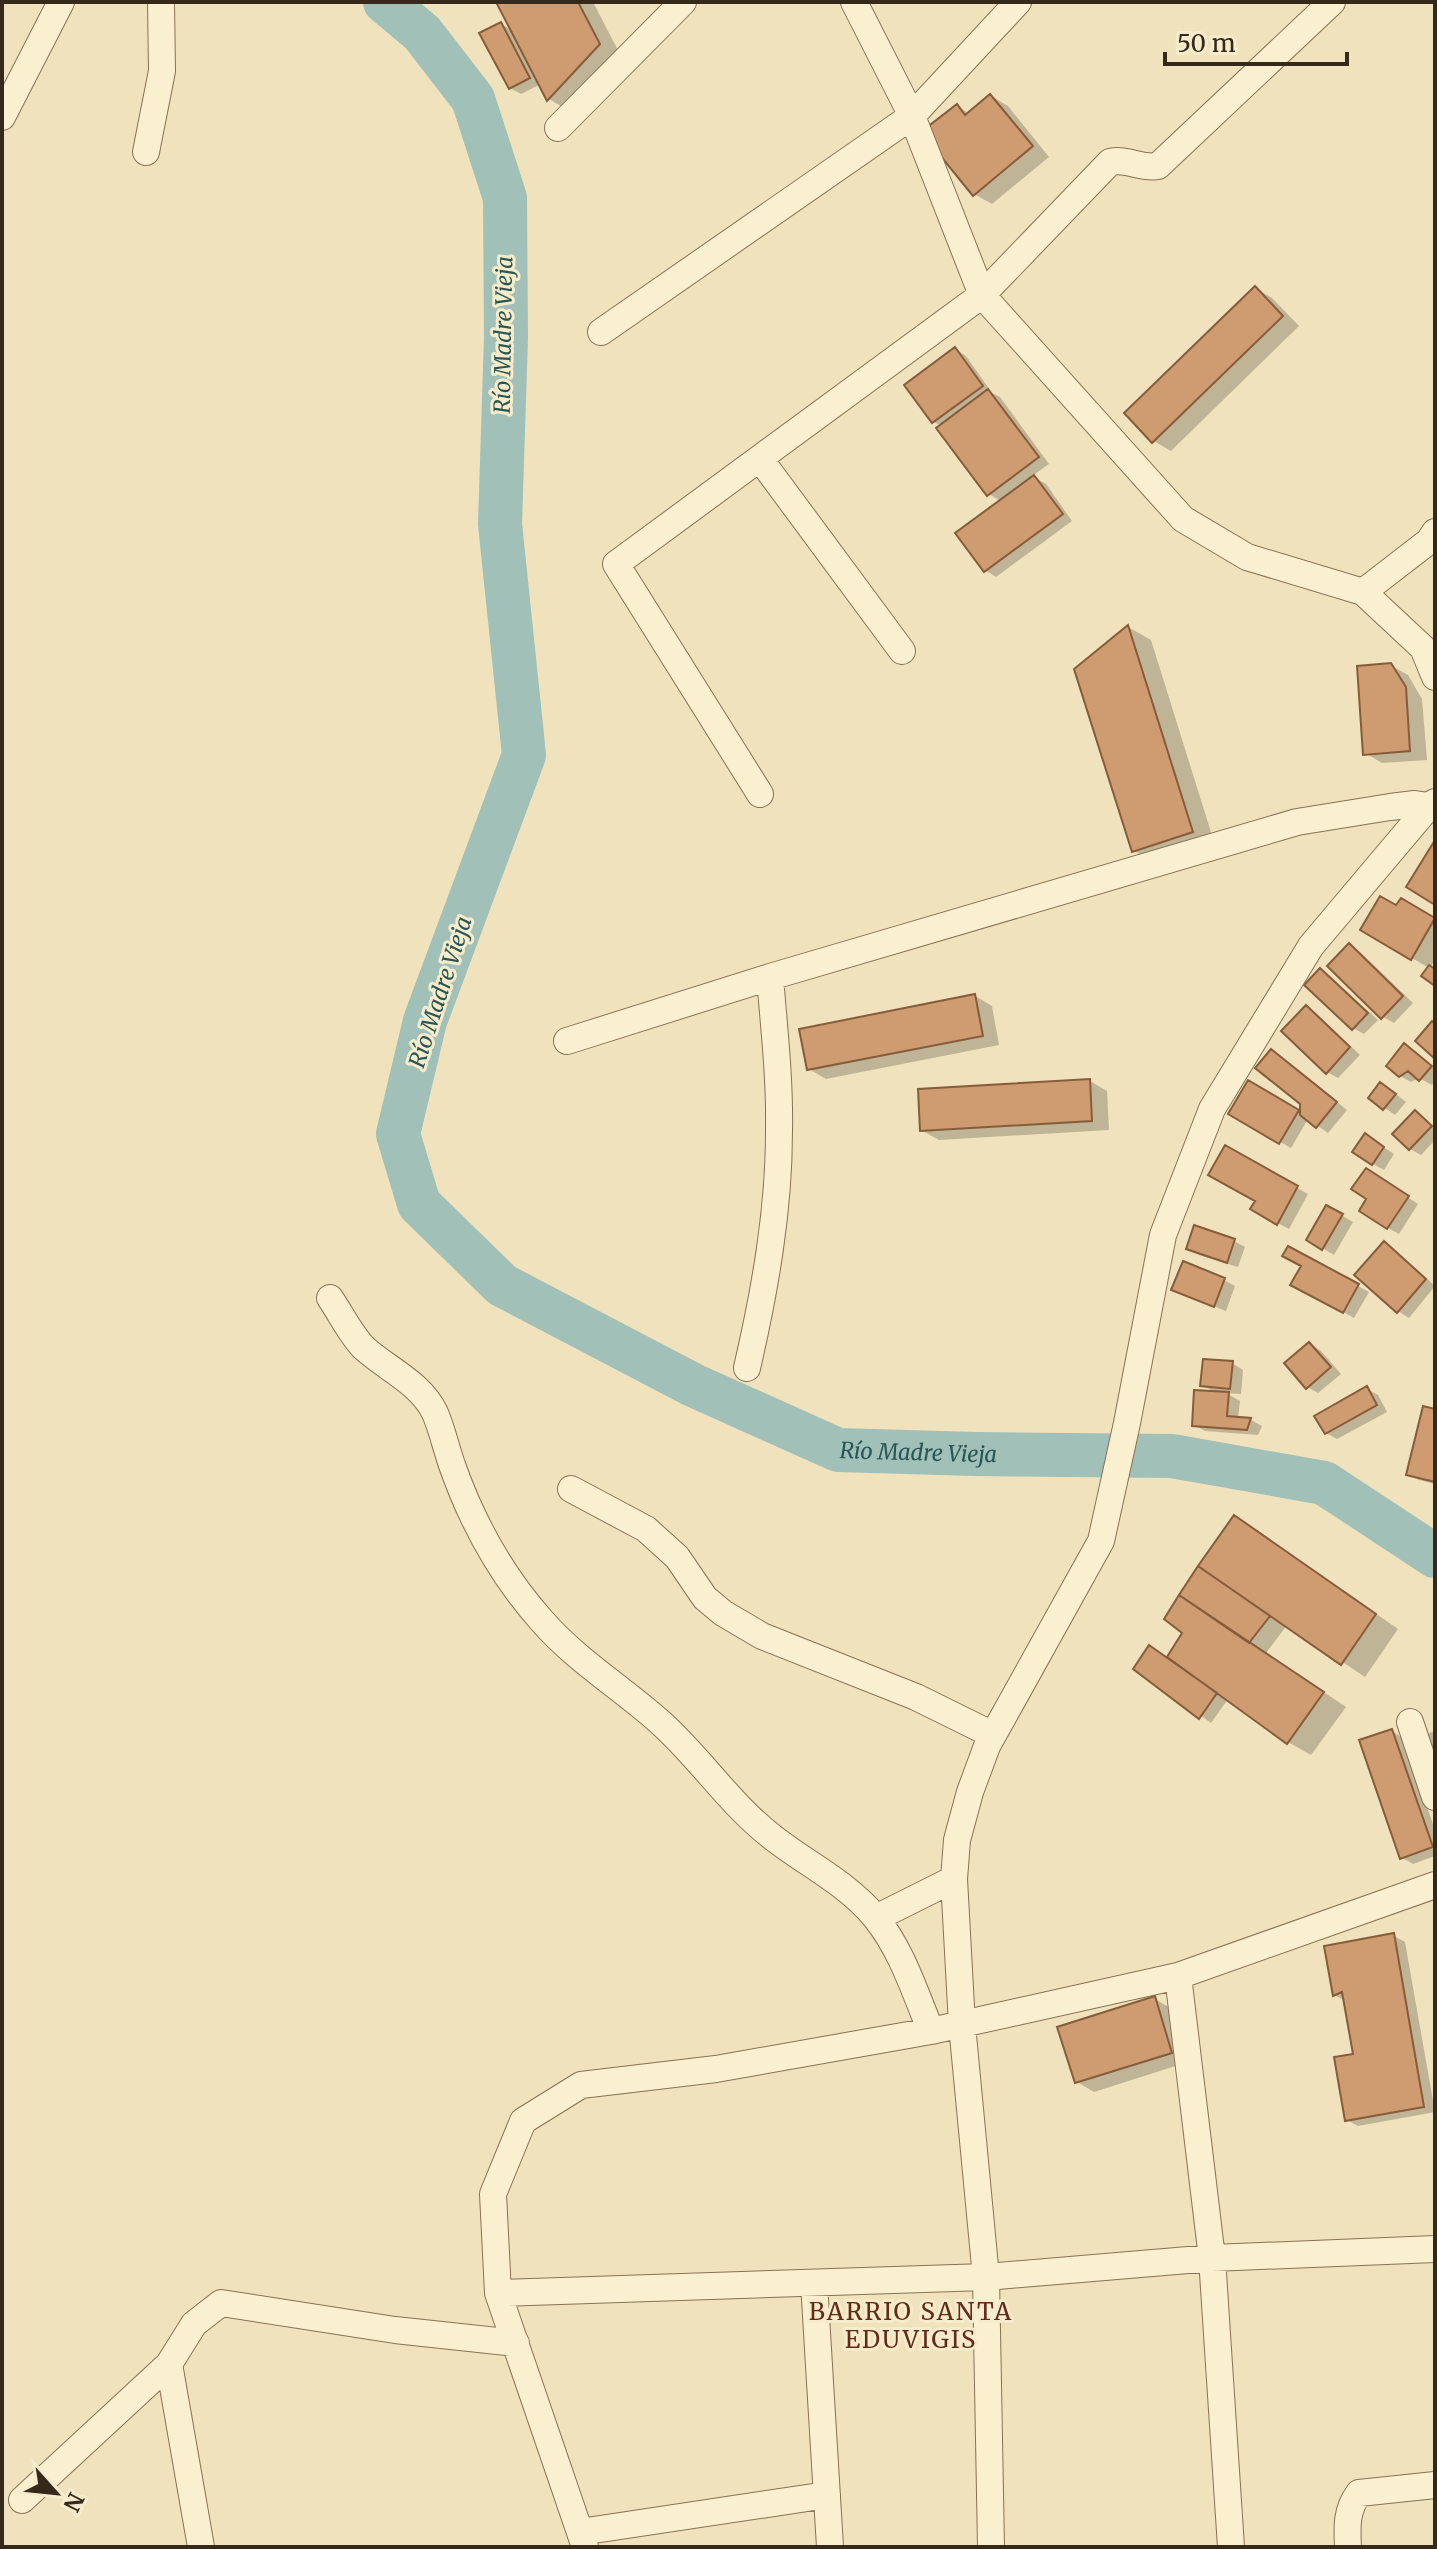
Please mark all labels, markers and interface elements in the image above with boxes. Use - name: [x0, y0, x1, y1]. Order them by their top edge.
- scale bar: [1165, 16, 1347, 66]
- text: 50 m: [1177, 28, 1236, 59]
- water label: Río Madre Vieja: [488, 256, 518, 414]
- water label: Río Madre Vieja: [402, 913, 478, 1071]
- water label: Río Madre Vieja: [839, 1436, 997, 1468]
- district label: BARRIO SANTA EDUVIGIS: [809, 2296, 1013, 2355]
- north arrow: [16, 2453, 96, 2533]
- text: N: [57, 2488, 90, 2517]

